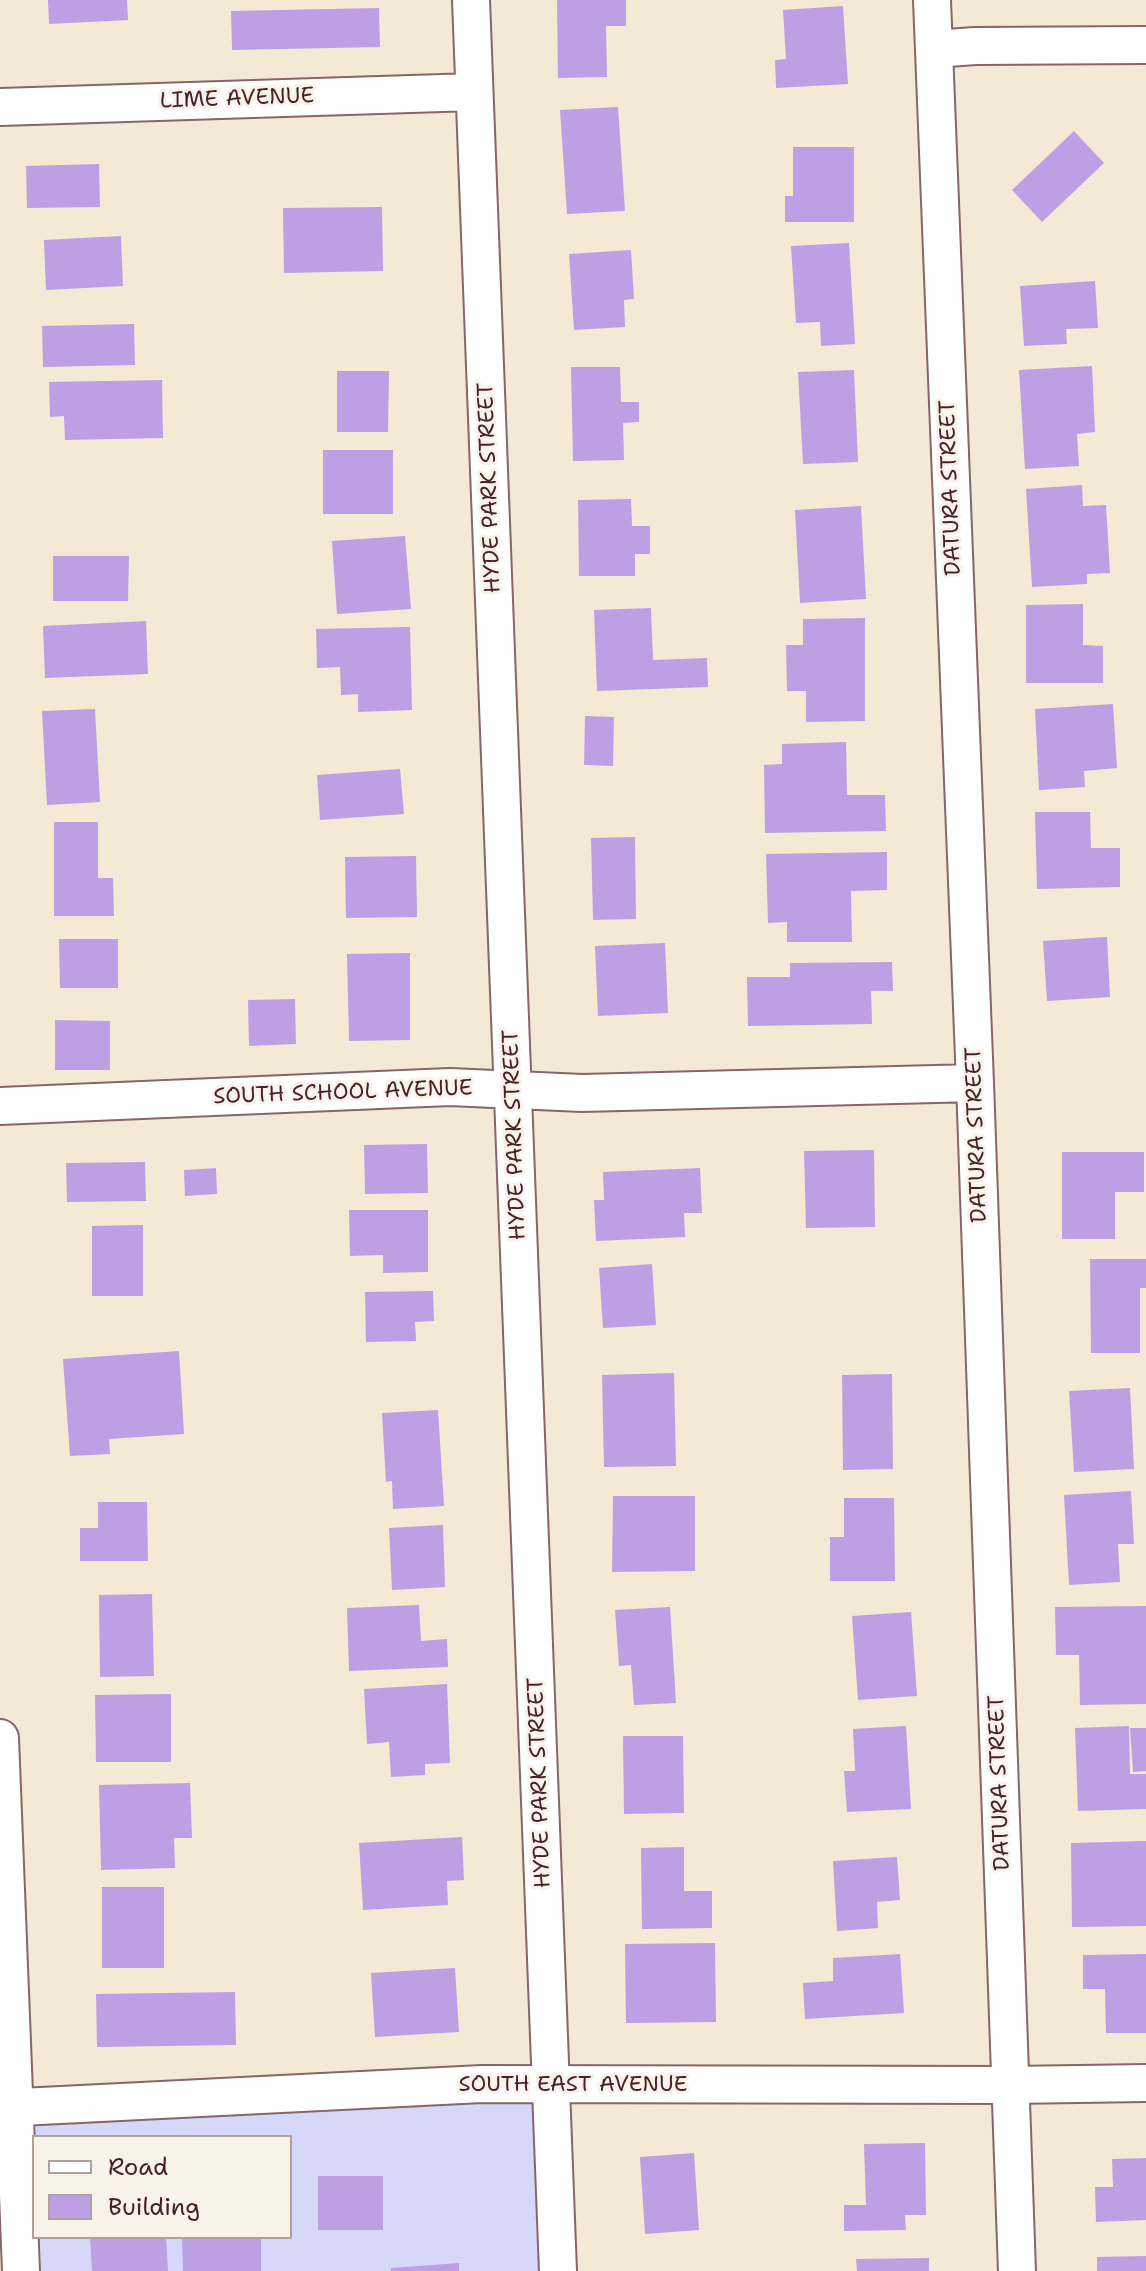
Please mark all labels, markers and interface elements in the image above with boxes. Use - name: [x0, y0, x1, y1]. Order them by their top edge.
- street label: LIME AVENUE: [159, 83, 315, 115]
- street label: HYDE PARK STREET: [473, 382, 507, 594]
- street label: DATURA STREET: [935, 400, 967, 576]
- street label: HYDE PARK STREET: [498, 1029, 532, 1241]
- street label: DATURA STREET: [961, 1047, 993, 1223]
- street label: SOUTH SCHOOL AVENUE: [213, 1075, 473, 1111]
- street label: HYDE PARK STREET: [523, 1677, 557, 1889]
- street label: DATURA STREET: [984, 1695, 1016, 1871]
- street label: SOUTH EAST AVENUE: [458, 2072, 688, 2098]
- legend: [32, 2135, 292, 2239]
- text: Road: [108, 2151, 168, 2183]
- text: Building: [108, 2191, 200, 2223]

